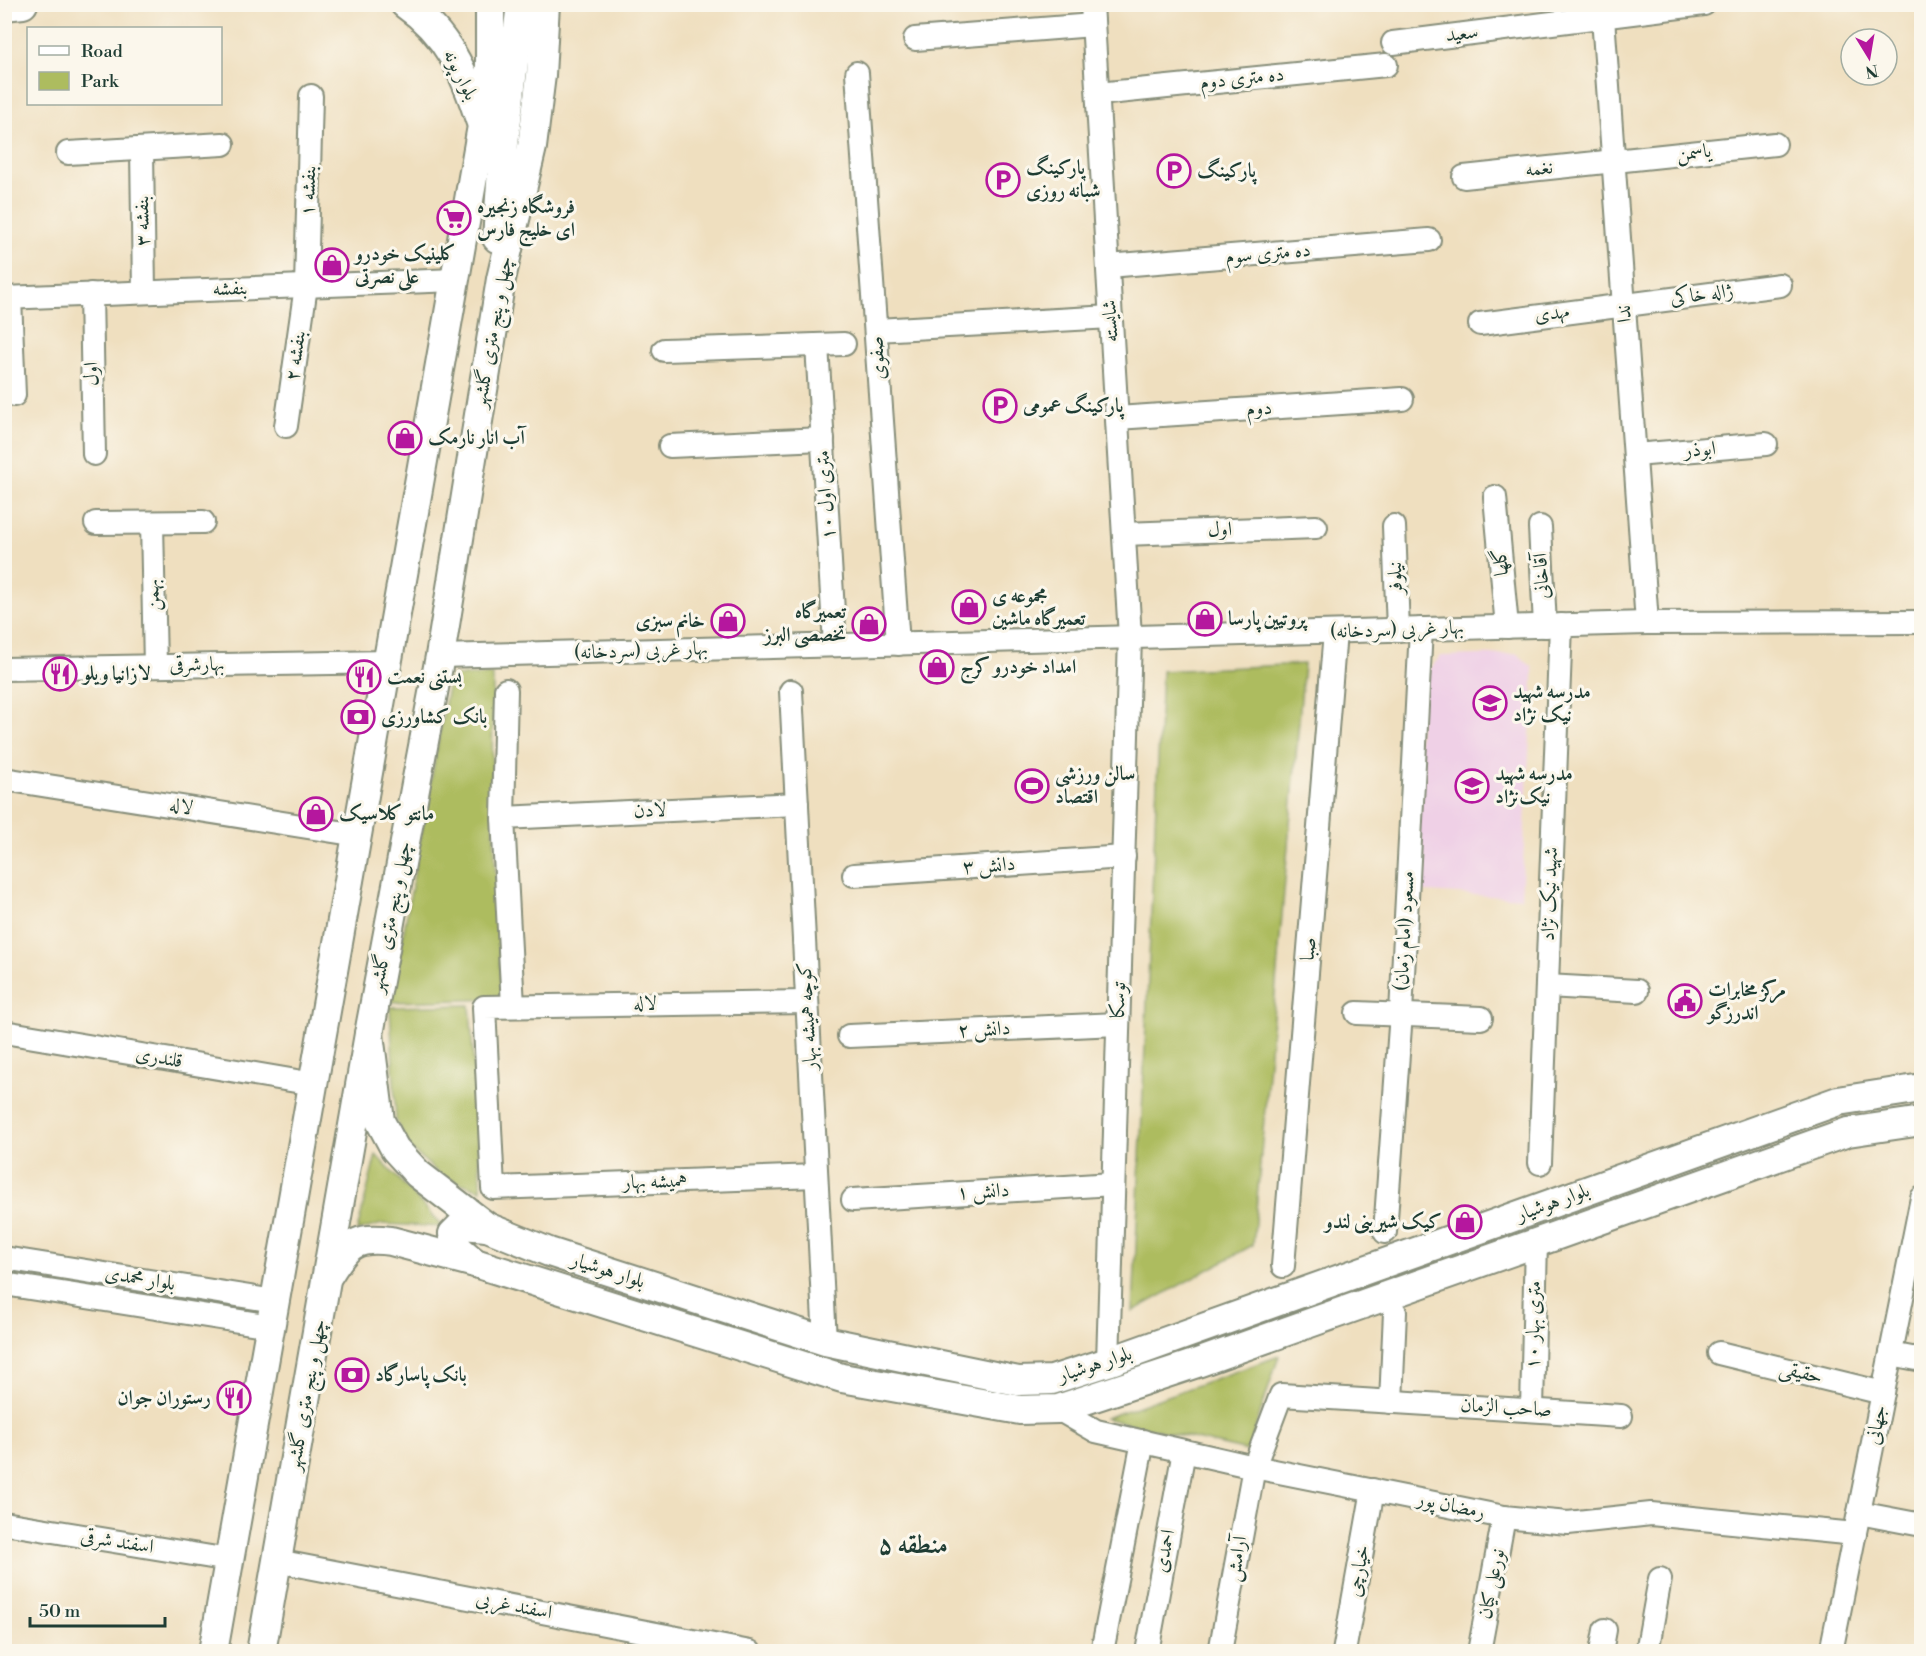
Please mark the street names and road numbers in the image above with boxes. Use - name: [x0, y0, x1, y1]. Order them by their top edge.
- street label: سعید: [1444, 20, 1480, 48]
- street label: بلوار پونه: [436, 45, 483, 105]
- street label: ده متری دوم: [1199, 62, 1286, 100]
- street label: یاسمن: [1675, 139, 1714, 167]
- street label: نغمه: [1524, 155, 1554, 183]
- street label: بنفشه ۱: [296, 165, 322, 217]
- street label: بنفشه ۳: [130, 195, 156, 247]
- street label: ده متری سوم: [1224, 238, 1312, 274]
- street label: چهل و پنج متری گلشهر: [466, 254, 523, 412]
- street label: بنفشه: [212, 276, 248, 302]
- street label: ژاله خاکی: [1669, 278, 1735, 311]
- street label: شایسته: [1097, 299, 1125, 343]
- street label: مهدی: [1533, 299, 1571, 329]
- street label: ندا: [1612, 304, 1638, 324]
- street label: بنفشه ۲: [280, 329, 312, 383]
- street label: صفوی: [864, 335, 892, 381]
- street label: اول: [79, 362, 105, 386]
- street label: دوم: [1245, 396, 1273, 426]
- street label: ابوذر: [1681, 436, 1717, 464]
- street label: ۱۰ متری اول: [810, 449, 842, 541]
- street label: اول: [1207, 517, 1233, 543]
- street label: گلها: [1486, 547, 1515, 577]
- street label: آقاخانی: [1527, 550, 1556, 600]
- street label: نیلوفر: [1383, 561, 1409, 597]
- street label: بهمن: [140, 579, 166, 611]
- street label: بهار غربی (سردخانه): [1329, 615, 1465, 646]
- street label: بهار غربی (سردخانه): [573, 636, 709, 667]
- street label: بهارشرقی: [169, 652, 225, 678]
- street label: لاله: [167, 793, 195, 821]
- street label: لادن: [633, 798, 667, 824]
- street label: چهل و پنج متری گلشهر: [363, 839, 422, 997]
- street label: شهید نیک نژاد: [1536, 846, 1564, 942]
- street label: دانش ۳: [962, 852, 1016, 880]
- street label: مسعود (امام زمان): [1389, 870, 1425, 992]
- street label: صبا: [1296, 936, 1322, 962]
- street label: کوچه همیشه بهار: [793, 961, 823, 1073]
- street label: توسکا: [1106, 981, 1132, 1019]
- street label: لاله: [633, 991, 657, 1017]
- street label: دانش ۲: [957, 1016, 1011, 1044]
- street label: قلندری: [133, 1042, 185, 1074]
- street label: همیشه بهار: [620, 1168, 688, 1196]
- street label: دانش ۱: [956, 1178, 1010, 1206]
- street label: بلوار هوشیار: [1511, 1178, 1593, 1229]
- street label: بلوار هوشیار: [566, 1247, 648, 1295]
- street label: بلوار محمدی: [103, 1261, 177, 1297]
- street label: ۱۰ متری بهار: [1521, 1280, 1547, 1370]
- street label: چهل و پنج متری گلشهر: [280, 1317, 337, 1475]
- street label: بلوار هوشیار: [1053, 1341, 1135, 1389]
- street label: حقیقی: [1777, 1356, 1825, 1391]
- street label: صاحب الزمان: [1460, 1393, 1552, 1423]
- street label: جهانی: [1861, 1403, 1893, 1447]
- street label: رمضان پور: [1412, 1486, 1487, 1526]
- street label: اسفند شرقی: [79, 1524, 155, 1560]
- street label: احمدی: [1149, 1527, 1181, 1575]
- street label: آرامش: [1220, 1531, 1254, 1584]
- street label: خیارچی: [1342, 1543, 1376, 1599]
- street label: نورعلی کیان: [1473, 1546, 1512, 1622]
- street label: اسفند غربی: [474, 1586, 554, 1627]

